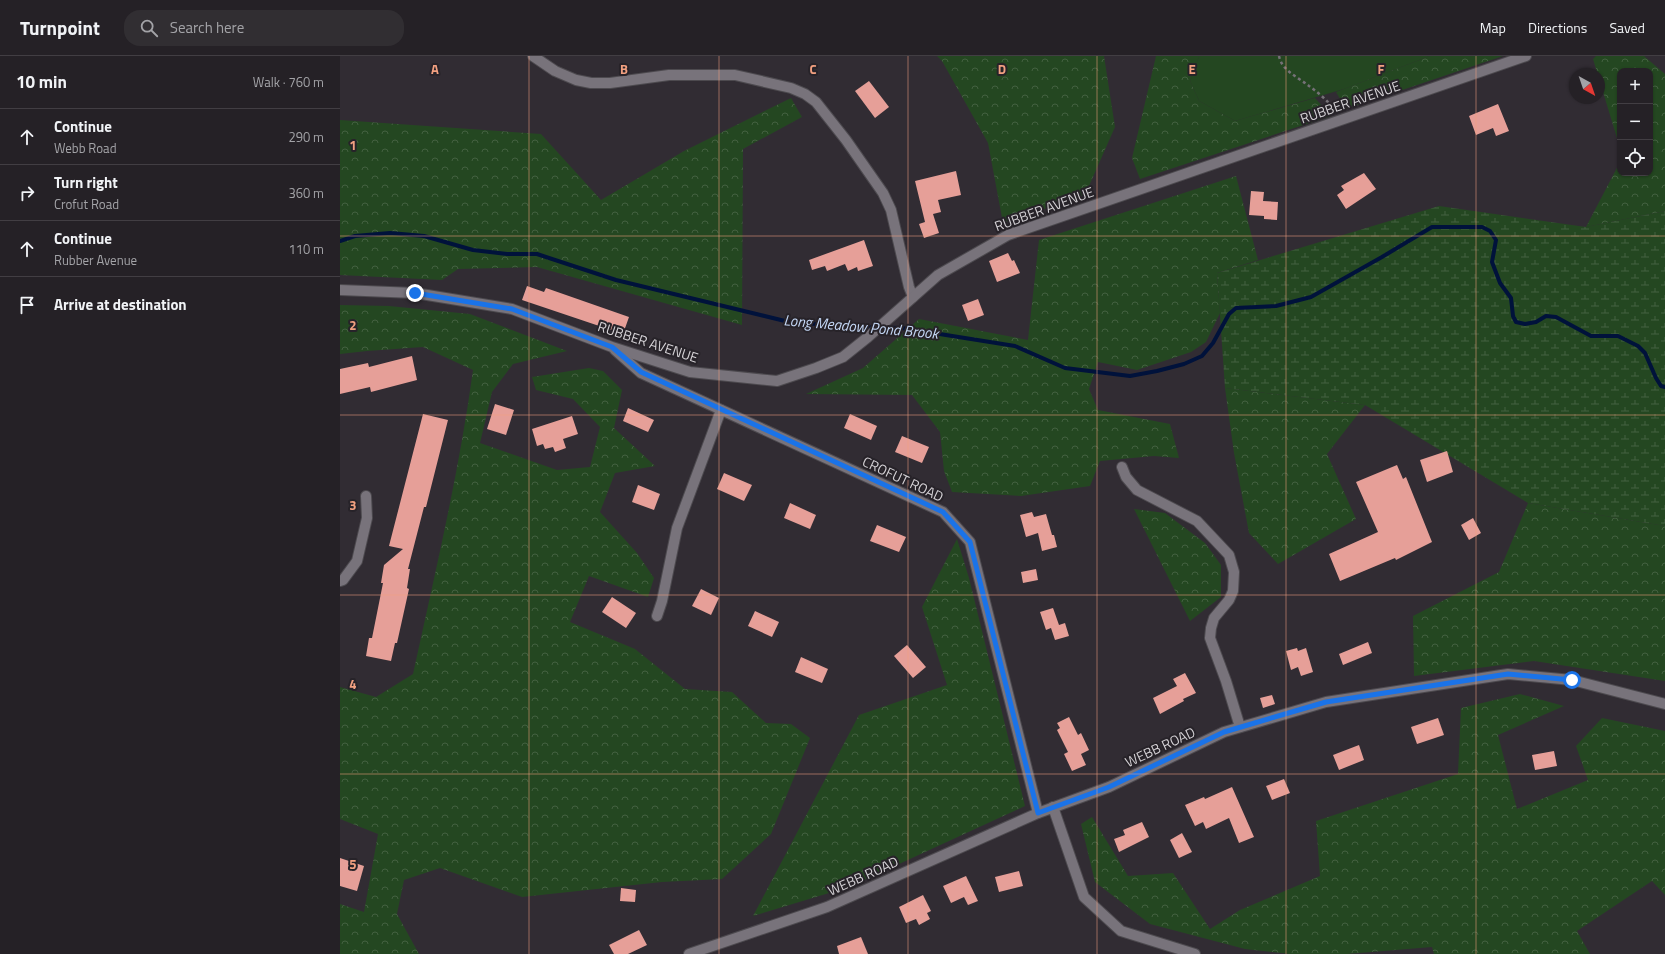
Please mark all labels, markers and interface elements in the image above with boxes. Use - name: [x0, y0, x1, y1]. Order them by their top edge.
- search box: [124, 10, 404, 46]
- text: Turnpoint: [20, 13, 100, 42]
- text: Search here: [170, 16, 244, 39]
- icon: search: [138, 17, 160, 39]
- text: Map: [1480, 17, 1506, 38]
- text: Directions: [1528, 17, 1587, 38]
- text: Saved: [1609, 17, 1645, 38]
- text: A: [431, 59, 439, 79]
- text: B: [620, 59, 628, 79]
- text: C: [809, 59, 817, 79]
- text: D: [998, 59, 1006, 79]
- text: E: [1188, 59, 1196, 79]
- text: F: [1378, 59, 1385, 79]
- north arrow: [1569, 68, 1605, 104]
- map controls: [1617, 68, 1653, 176]
- button: +: [1617, 68, 1653, 104]
- text: 10 min: [16, 69, 67, 95]
- text: Walk · 760 m: [253, 72, 324, 92]
- street label: RUBBER AVENUE: [1297, 75, 1403, 128]
- button: −: [1617, 104, 1653, 140]
- text: Continue: [54, 115, 112, 138]
- icon: ahead: [16, 126, 38, 148]
- text: 290 m: [288, 127, 324, 147]
- text: 1: [349, 135, 357, 155]
- text: Webb Road: [54, 138, 117, 158]
- button: locate: [1617, 140, 1653, 176]
- text: Turn right: [54, 171, 118, 194]
- street label: RUBBER AVENUE: [991, 181, 1097, 236]
- icon: right: [16, 182, 38, 204]
- text: 360 m: [288, 183, 324, 203]
- text: Crofut Road: [54, 194, 119, 214]
- text: Continue: [54, 227, 112, 250]
- icon: ahead: [16, 238, 38, 260]
- text: 110 m: [288, 239, 324, 259]
- text: Rubber Avenue: [54, 250, 137, 270]
- route end: [406, 284, 424, 302]
- text: Arrive at destination: [54, 293, 187, 316]
- icon: arrive: [16, 294, 38, 316]
- water label: Long Meadow Pond Brook: [783, 308, 942, 345]
- text: 2: [349, 315, 357, 335]
- street label: RUBBER AVENUE: [595, 315, 701, 368]
- street label: CROFUT ROAD: [859, 451, 947, 507]
- text: 3: [349, 495, 357, 515]
- route start: [1563, 671, 1581, 689]
- text: 4: [349, 674, 357, 694]
- street label: WEBB ROAD: [1121, 721, 1198, 772]
- street label: WEBB ROAD: [824, 851, 902, 900]
- text: 5: [349, 854, 357, 874]

